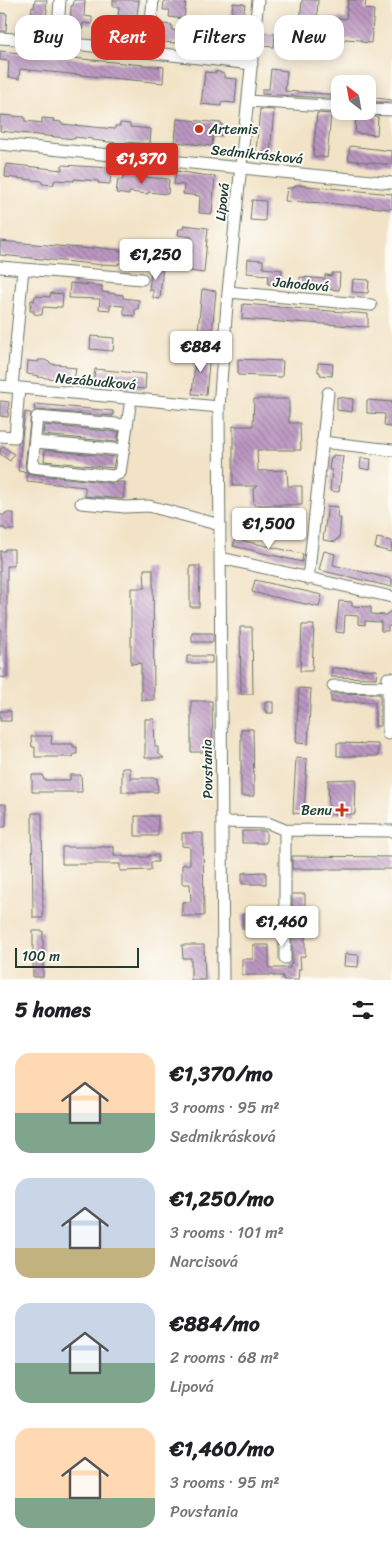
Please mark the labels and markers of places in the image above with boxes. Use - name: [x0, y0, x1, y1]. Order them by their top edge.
- place label: Artemis: [208, 117, 259, 142]
- marker: Artemis: [193, 123, 205, 135]
- pin: €1,370: [101, 142, 183, 185]
- pin: €1,250: [115, 238, 197, 281]
- pin: €884: [171, 330, 231, 373]
- pin: €1,500: [228, 508, 310, 550]
- place label: Benu: [301, 798, 332, 823]
- marker: Benu: [336, 804, 348, 816]
- pin: €1,460: [241, 906, 323, 948]

